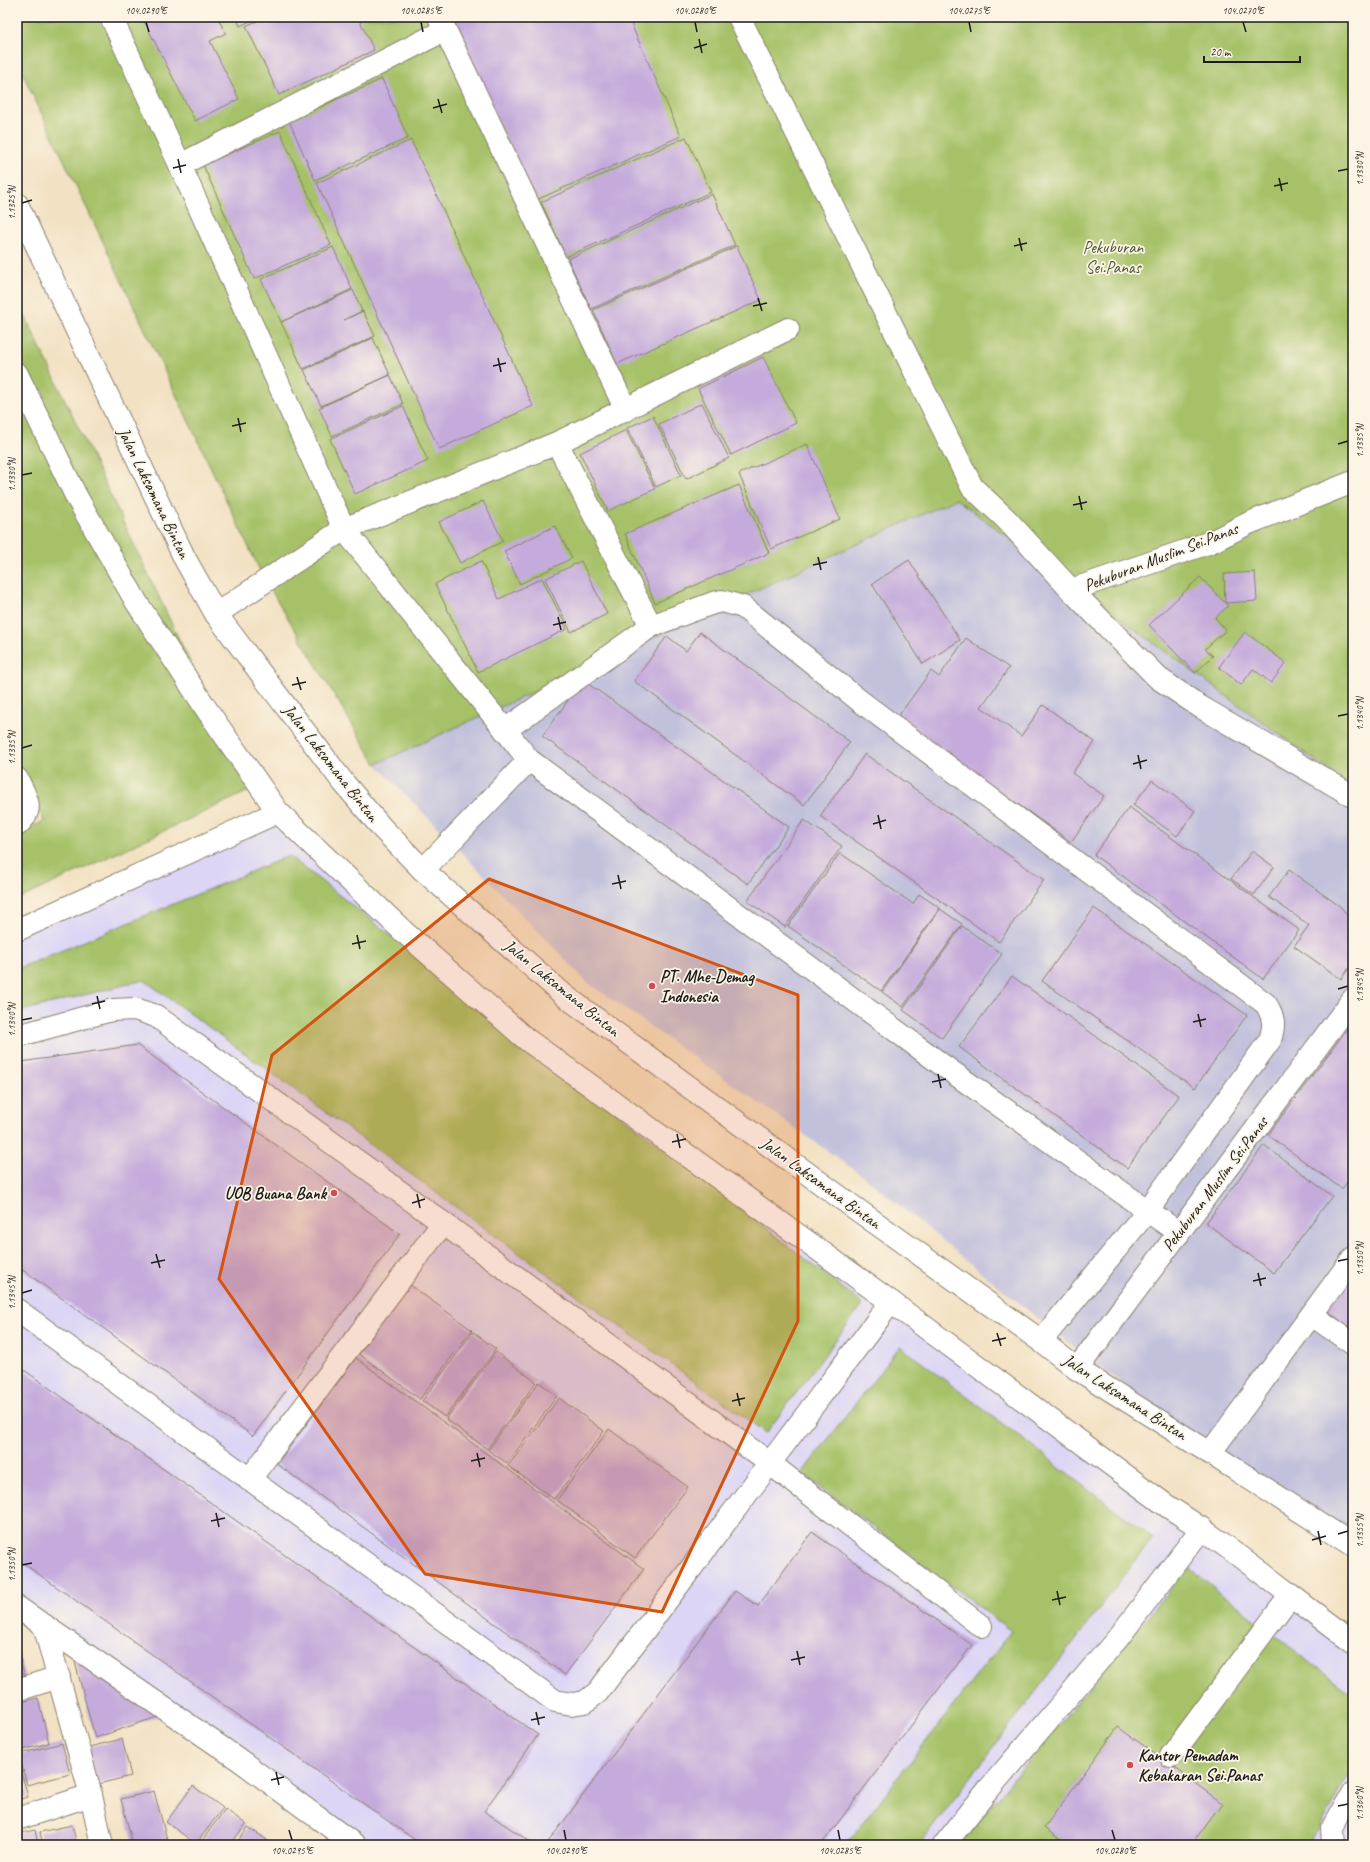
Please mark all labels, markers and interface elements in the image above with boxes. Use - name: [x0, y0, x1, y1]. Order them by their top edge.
- text: 104.0290°E: [125, 4, 169, 17]
- text: 104.0285°E: [400, 4, 444, 17]
- text: 104.0280°E: [674, 4, 718, 17]
- text: 104.0275°E: [948, 4, 992, 17]
- text: 104.0270°E: [1222, 4, 1266, 17]
- scale bar: [1204, 38, 1300, 64]
- text: 20 m: [1210, 44, 1232, 60]
- text: 1.1330°N: [1353, 150, 1366, 186]
- text: 1.1325°N: [5, 184, 18, 220]
- park label: Pekuburan Sei.Panas: [1083, 237, 1145, 278]
- text: 1.1335°N: [1353, 422, 1366, 458]
- street label: Jalan Laksamana Bintan: [113, 423, 195, 563]
- text: 1.1330°N: [5, 456, 18, 492]
- street label: Pekuburan Muslim Sei.Panas: [1081, 517, 1242, 596]
- text: 1.1340°N: [1353, 695, 1366, 731]
- street label: Jalan Laksamana Bintan: [278, 699, 384, 827]
- text: 1.1335°N: [5, 729, 18, 765]
- street label: Jalan Laksamana Bintan: [499, 934, 625, 1042]
- place label: PT. Mhe-Demag Indonesia: [660, 966, 756, 1007]
- text: 1.1345°N: [1353, 967, 1366, 1003]
- marker: PT. Mhe-Demag Indonesia: [647, 981, 657, 991]
- text: 1.1340°N: [5, 1001, 18, 1037]
- street label: Pekuburan Muslim Sei.Panas: [1157, 1111, 1273, 1256]
- street label: Jalan Laksamana Bintan: [756, 1132, 886, 1234]
- place label: UOB Buana Bank: [224, 1183, 328, 1204]
- marker: UOB Buana Bank: [329, 1188, 339, 1198]
- text: 1.1350°N: [1353, 1240, 1366, 1276]
- text: 1.1345°N: [5, 1274, 18, 1310]
- street label: Jalan Laksamana Bintan: [1058, 1349, 1192, 1446]
- text: 1.1355°N: [1353, 1512, 1366, 1548]
- text: 1.1350°N: [5, 1546, 18, 1582]
- place label: Kantor Pemadam Kebakaran Sei.Panas: [1138, 1745, 1264, 1786]
- marker: Kantor Pemadam Kebakaran Sei.Panas: [1125, 1760, 1135, 1770]
- text: 1.1360°N: [1353, 1785, 1366, 1821]
- text: 104.0295°E: [271, 1844, 315, 1857]
- text: 104.0290°E: [545, 1844, 589, 1857]
- text: 104.0285°E: [819, 1844, 863, 1857]
- text: 104.0280°E: [1094, 1844, 1138, 1857]

